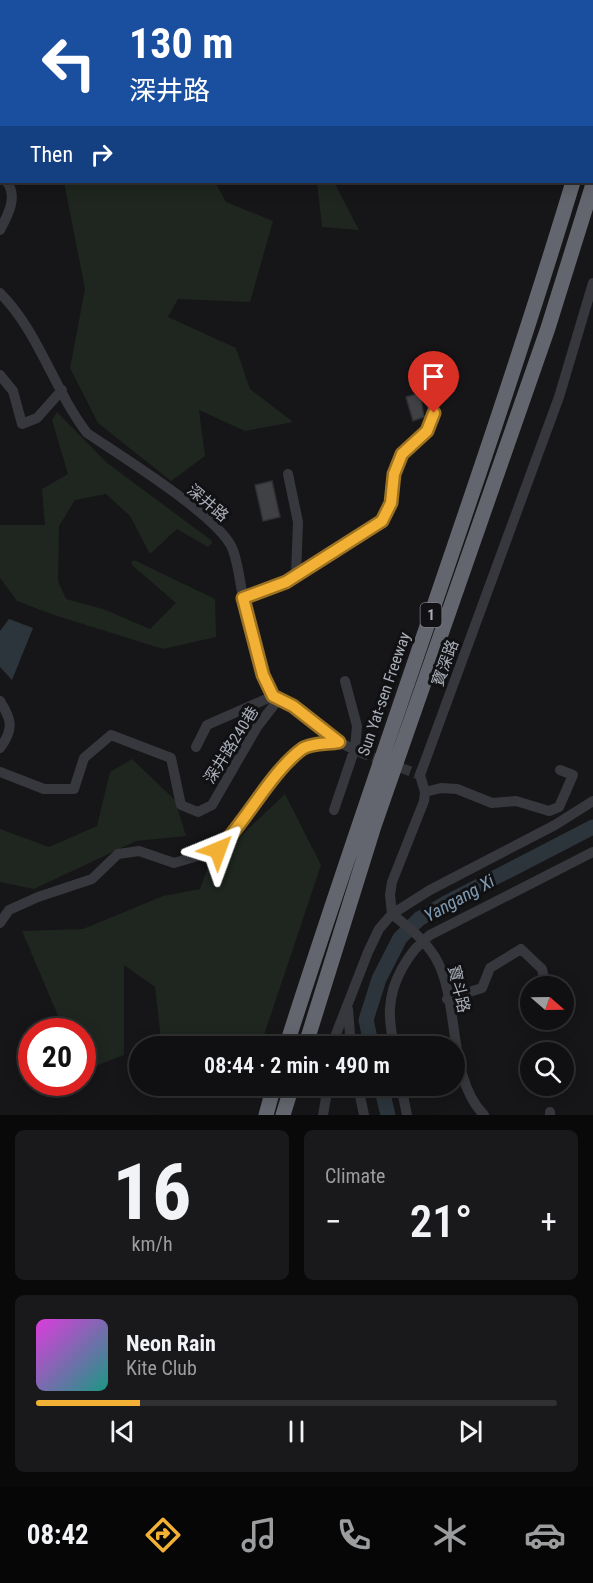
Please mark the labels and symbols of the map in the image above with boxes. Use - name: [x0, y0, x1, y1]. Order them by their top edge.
- pin: [408, 351, 459, 413]
- street label: 深井路: [184, 480, 232, 526]
- road number: 1: [420, 603, 442, 627]
- street label: Sun Yat-sen Freeway: [354, 629, 414, 758]
- street label: 寶深路: [428, 637, 462, 689]
- street label: 深井路240巷: [200, 703, 262, 787]
- position arrow: [186, 818, 250, 882]
- water label: Yangang Xi: [420, 870, 499, 926]
- street label: 寶斗路: [444, 963, 474, 1015]
- north arrow: [520, 976, 574, 1030]
- speed limit sign: 20: [18, 1018, 96, 1096]

